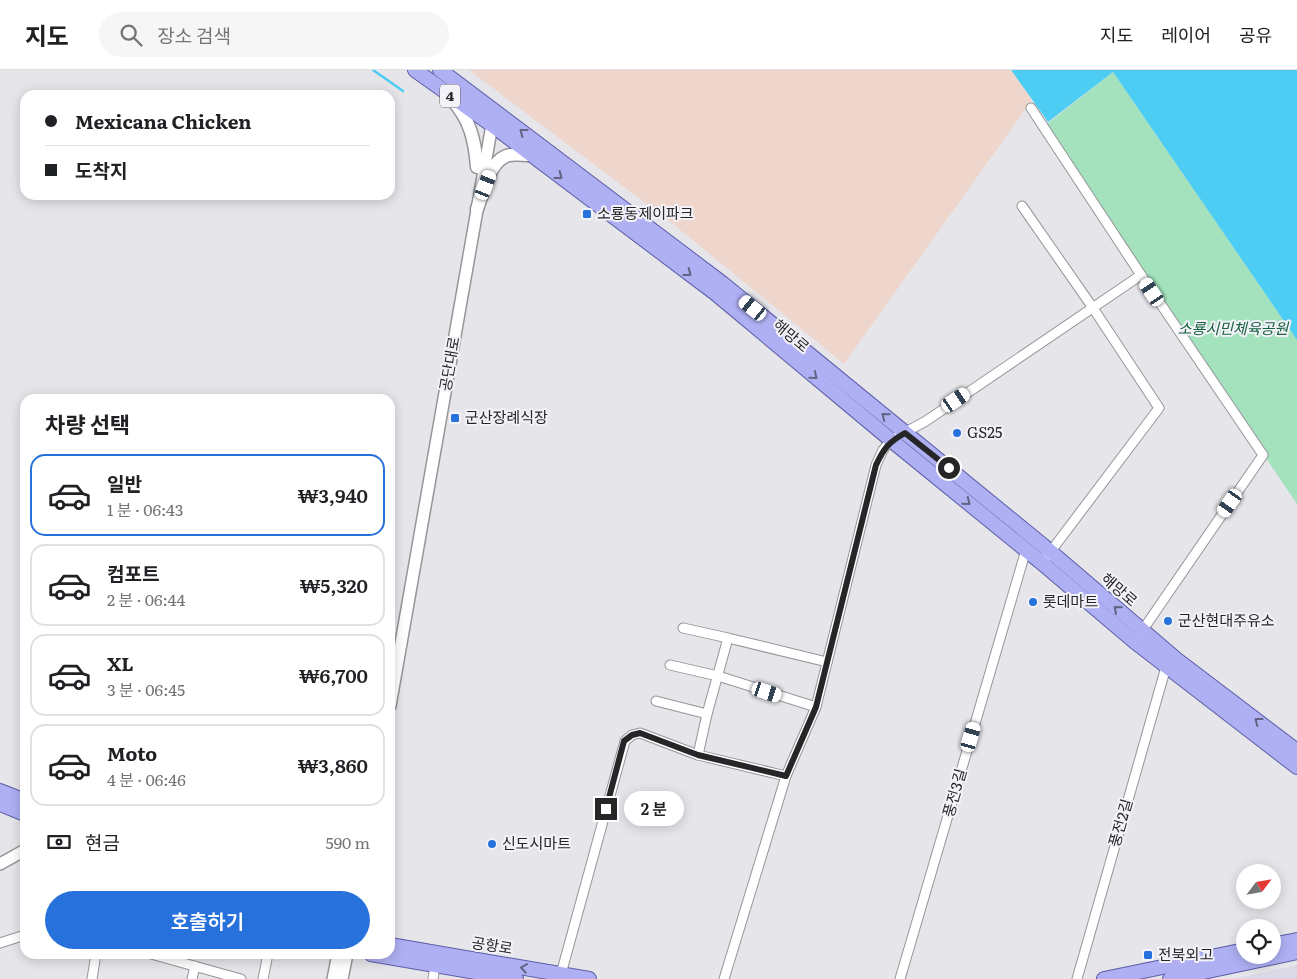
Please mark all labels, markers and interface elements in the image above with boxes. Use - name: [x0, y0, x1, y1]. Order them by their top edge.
- search box: [99, 12, 449, 57]
- text: 지도: [25, 17, 69, 52]
- icon: search: [117, 21, 145, 49]
- text: 장소 검색: [157, 21, 231, 49]
- text: 지도: [1100, 21, 1133, 48]
- text: 레이어: [1161, 21, 1211, 48]
- text: 공유: [1239, 21, 1272, 48]
- road number: 4: [440, 85, 460, 108]
- text: Mexicana Chicken: [75, 107, 251, 135]
- one-way arrow: [520, 130, 529, 138]
- text: 도착지: [75, 156, 127, 184]
- car: [473, 168, 498, 202]
- one-way arrow: [553, 170, 562, 178]
- place label: 소룡동제이파크: [597, 201, 694, 224]
- marker: 소룡동제이파크: [581, 208, 593, 220]
- one-way arrow: [682, 268, 691, 276]
- car: [1137, 275, 1166, 309]
- car: [736, 293, 769, 323]
- street label: 해망로: [769, 313, 815, 357]
- park label: 소룡시민체육공원: [1178, 316, 1289, 339]
- street label: 공단대로: [432, 335, 465, 393]
- one-way arrow: [808, 371, 817, 379]
- car: [939, 385, 972, 415]
- place label: 군산장례식장: [465, 405, 548, 428]
- text: 차량 선택: [45, 407, 130, 440]
- marker: 군산장례식장: [449, 412, 461, 424]
- one-way arrow: [881, 413, 890, 422]
- place label: GS25: [967, 420, 1003, 443]
- marker: GS25: [951, 427, 963, 439]
- route start: [938, 457, 960, 479]
- text: 일반: [107, 469, 142, 497]
- icon: car: [47, 473, 92, 518]
- text: ₩3,940: [298, 481, 368, 509]
- car: [1215, 486, 1244, 520]
- one-way arrow: [961, 496, 970, 505]
- text: 1 분 · 06:43: [107, 497, 184, 521]
- text: 컴포트: [107, 559, 159, 587]
- icon: car: [47, 563, 92, 608]
- street label: 해망로: [1097, 567, 1143, 611]
- text: ₩5,320: [300, 571, 368, 599]
- text: 2 분 · 06:44: [107, 587, 185, 611]
- place label: 롯데마트: [1043, 589, 1098, 612]
- marker: 롯데마트: [1027, 596, 1039, 608]
- one-way arrow: [1114, 606, 1123, 615]
- place label: 군산현대주유소: [1178, 608, 1275, 631]
- marker: 군산현대주유소: [1162, 615, 1174, 627]
- text: XL: [107, 649, 134, 677]
- icon: car: [47, 653, 92, 698]
- text: ₩6,700: [299, 661, 368, 689]
- text: 3 분 · 06:45: [107, 677, 185, 701]
- car: [750, 680, 783, 704]
- one-way arrow: [1255, 719, 1264, 727]
- car: [959, 721, 982, 753]
- text: Moto: [107, 739, 157, 767]
- icon: car: [47, 743, 92, 788]
- text: ₩3,860: [298, 751, 368, 779]
- street label: 풍전3길: [936, 766, 971, 820]
- text: 4 분 · 06:46: [107, 767, 186, 791]
- callout: 2 분: [624, 792, 684, 826]
- text: 2 분: [641, 796, 667, 820]
- street label: 풍전2길: [1102, 796, 1137, 849]
- route end: [595, 798, 617, 820]
- icon: cash: [45, 828, 73, 856]
- text: 현금: [85, 828, 120, 856]
- text: 590 m: [326, 830, 370, 854]
- place label: 신도시마트: [502, 831, 571, 854]
- marker: 신도시마트: [486, 838, 498, 850]
- north arrow: [1236, 864, 1281, 909]
- map controls: [1236, 864, 1281, 964]
- button: 호출하기: [45, 891, 370, 949]
- button: locate: [1236, 919, 1281, 964]
- street label: 공항로: [470, 930, 514, 959]
- place label: 전북외고: [1158, 942, 1213, 965]
- marker: 전북외고: [1142, 949, 1154, 961]
- one-way arrow: [520, 963, 528, 973]

